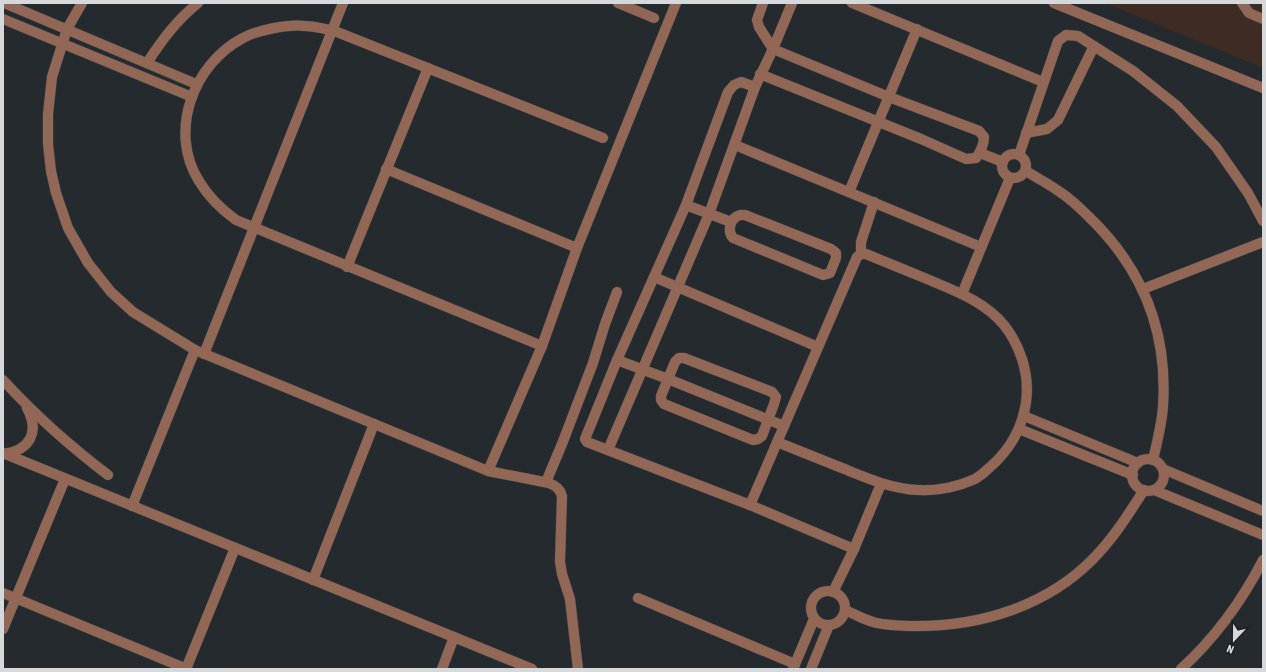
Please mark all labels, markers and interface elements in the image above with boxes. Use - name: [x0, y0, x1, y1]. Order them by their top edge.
- north arrow: [1214, 620, 1254, 660]
- text: N: [1225, 642, 1236, 656]

